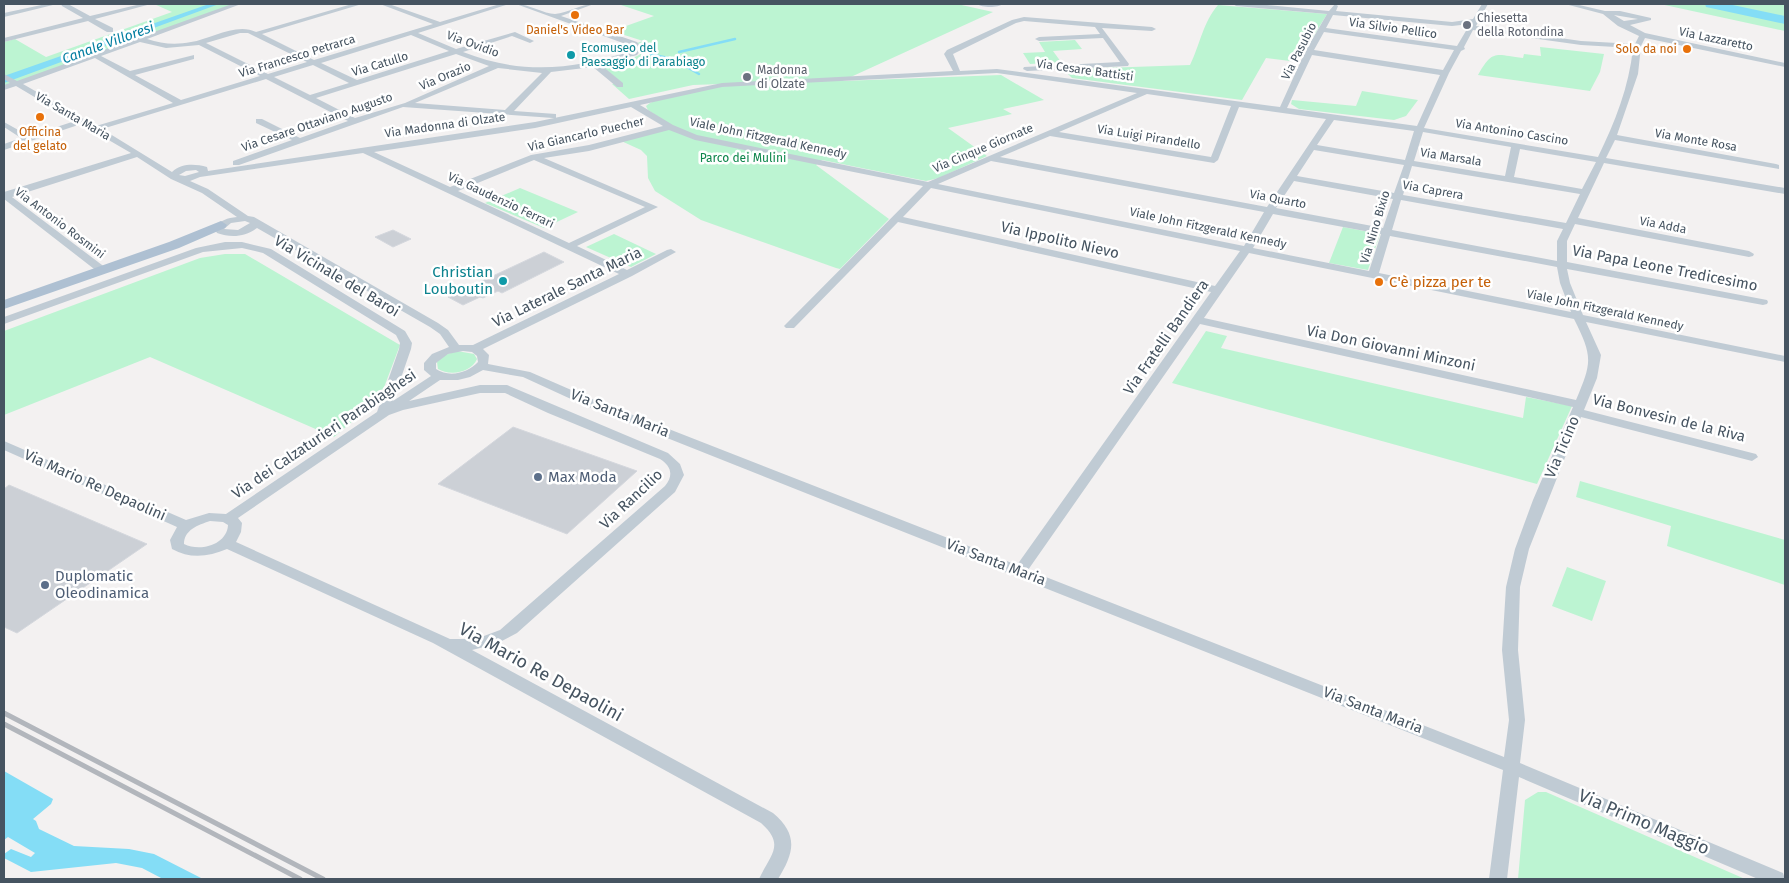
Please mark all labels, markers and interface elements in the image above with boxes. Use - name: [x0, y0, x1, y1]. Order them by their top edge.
- marker: Daniel's Video Bar: [569, 9, 581, 21]
- place label: Chiesetta della Rotondina: [1477, 11, 1564, 39]
- street label: Via Silvio Pellico: [1348, 15, 1438, 41]
- water label: Canale Villoresi: [60, 18, 156, 68]
- marker: Chiesetta della Rotondina: [1461, 19, 1473, 31]
- street label: Via Pasubio: [1279, 20, 1319, 82]
- place label: Daniel's Video Bar: [526, 23, 624, 37]
- street label: Via Lazzaretto: [1678, 24, 1754, 54]
- street label: Via Ovidio: [445, 28, 501, 60]
- street label: Via Francesco Petrarca: [237, 32, 357, 80]
- place label: Ecomuseo del Paesaggio di Parabiago: [581, 41, 706, 69]
- place label: Solo da noi: [1615, 42, 1677, 56]
- marker: Solo da noi: [1681, 43, 1693, 55]
- street label: Via Catullo: [350, 49, 410, 79]
- marker: Ecomuseo del Paesaggio di Parabiago: [565, 49, 577, 61]
- street label: Via Cesare Battisti: [1036, 56, 1134, 84]
- street label: Via Orazio: [417, 59, 473, 93]
- place label: Madonna di Olzate: [757, 63, 808, 91]
- marker: Madonna di Olzate: [741, 71, 753, 83]
- street label: Via Santa Maria: [33, 89, 113, 143]
- street label: Via Cesare Ottaviano Augusto: [240, 90, 394, 154]
- street label: Via Madonna di Olzate: [384, 110, 506, 140]
- marker: Officina del gelato: [34, 111, 46, 123]
- street label: Via Giancarlo Puecher: [527, 114, 646, 154]
- street label: Viale John Fitzgerald Kennedy: [688, 115, 848, 162]
- street label: Via Antonino Cascino: [1454, 116, 1570, 148]
- street label: Via Cinque Giornate: [931, 121, 1035, 175]
- street label: Via Luigi Pirandello: [1096, 122, 1202, 152]
- place label: Officina del gelato: [13, 125, 67, 153]
- street label: Via Monte Rosa: [1654, 126, 1738, 154]
- street label: Via Marsala: [1419, 145, 1483, 169]
- park label: Parco dei Mulini: [700, 151, 786, 165]
- street label: Via Gaudenzio Ferrari: [446, 169, 556, 231]
- street label: Via Caprera: [1401, 178, 1465, 202]
- street label: Via Antonio Rosmini: [12, 185, 108, 261]
- street label: Via Quarto: [1249, 187, 1307, 211]
- street label: Via Nino Bixio: [1357, 189, 1393, 265]
- street label: Viale John Fitzgerald Kennedy: [1128, 205, 1288, 252]
- street label: Via Adda: [1638, 214, 1688, 236]
- street label: Via Ippolito Nievo: [999, 218, 1121, 262]
- street label: Via Vicinale del Baroi: [271, 231, 403, 321]
- street label: Via Papa Leone Tredicesimo: [1571, 241, 1759, 295]
- street label: Via Laterale Santa Maria: [489, 243, 645, 331]
- place label: Christian Louboutin: [424, 263, 493, 298]
- place label: C'è pizza per te: [1389, 273, 1491, 291]
- marker: Christian Louboutin: [497, 275, 509, 287]
- street label: Via Fratelli Bandiera: [1120, 276, 1212, 398]
- marker: C'è pizza per te: [1373, 276, 1385, 288]
- street label: Viale John Fitzgerald Kennedy: [1525, 287, 1685, 334]
- street label: Via Don Giovanni Minzoni: [1305, 321, 1477, 375]
- street label: Via dei Calzaturieri Parabiaghesi: [228, 365, 420, 503]
- street label: Via Santa Maria: [568, 385, 672, 441]
- street label: Via Bonvesin de la Riva: [1591, 390, 1747, 446]
- street label: Via Ticino: [1541, 413, 1583, 481]
- street label: Via Mario Re Depaolini: [21, 446, 169, 524]
- street label: Via Rancilio: [596, 465, 666, 533]
- place label: Max Moda: [548, 468, 617, 486]
- marker: Max Moda: [532, 471, 544, 483]
- street label: Via Santa Maria: [944, 535, 1048, 589]
- place label: Duplomatic Oleodinamica: [55, 567, 149, 602]
- marker: Duplomatic Oleodinamica: [39, 579, 51, 591]
- street label: Via Mario Re Depaolini: [455, 618, 627, 726]
- street label: Via Santa Maria: [1321, 683, 1425, 737]
- street label: Via Primo Maggio: [1575, 784, 1713, 860]

